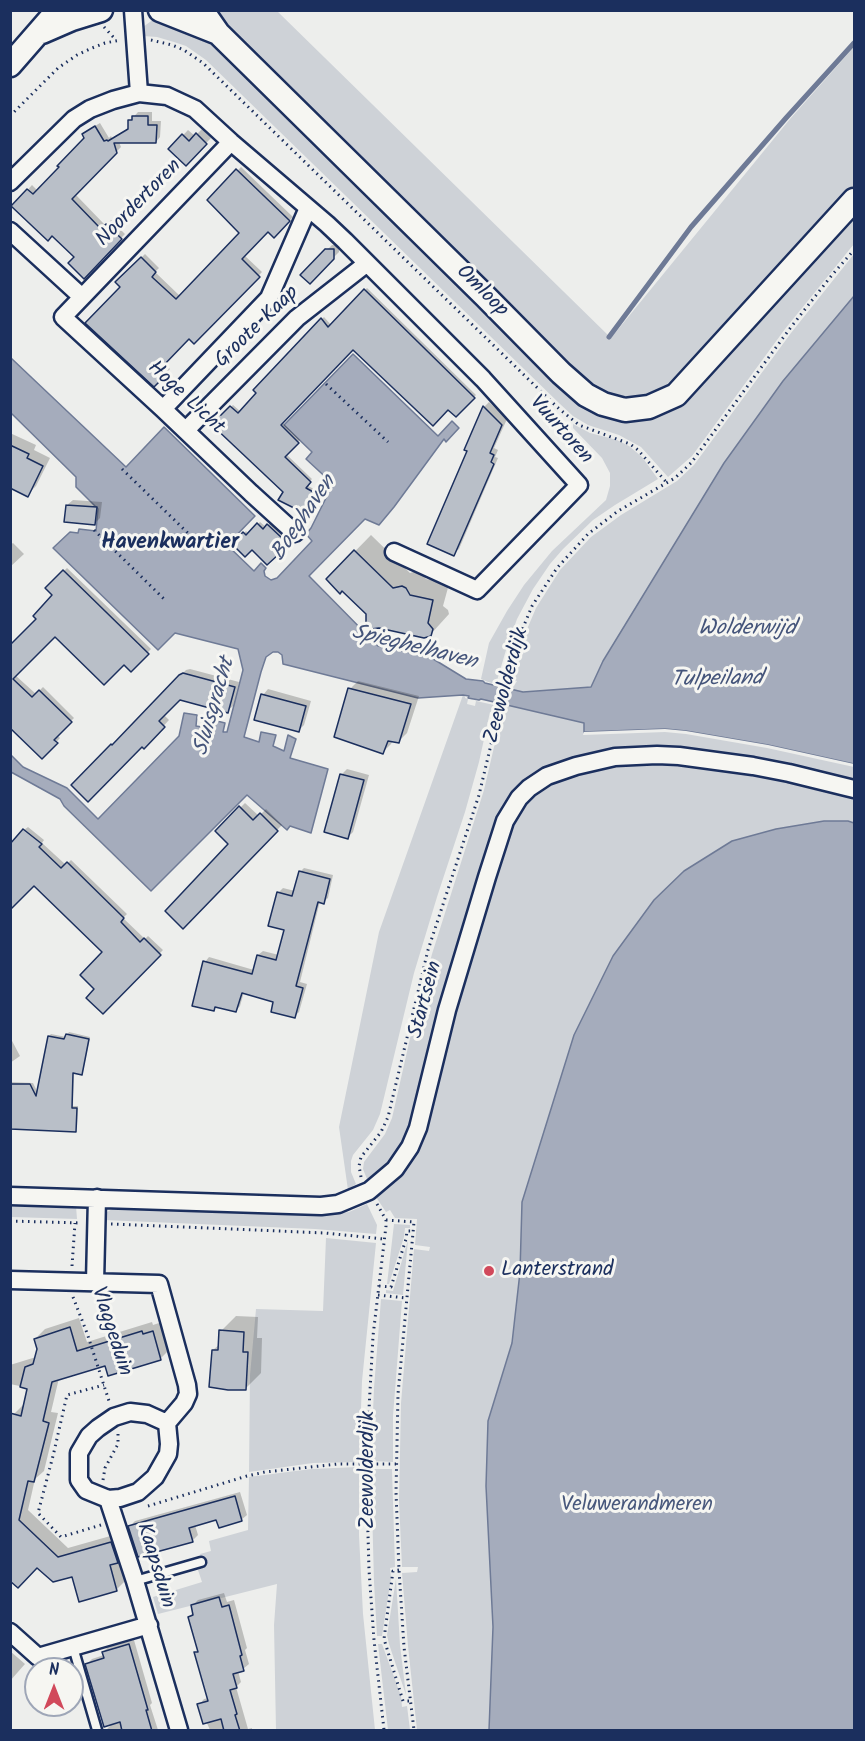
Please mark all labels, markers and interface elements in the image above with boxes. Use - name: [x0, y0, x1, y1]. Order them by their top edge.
- street label: Noordertoren: [92, 155, 188, 253]
- street label: Omloop: [450, 261, 512, 323]
- street label: Groote Kaap: [211, 282, 305, 374]
- street label: Hoge Licht: [141, 357, 229, 441]
- street label: Vuurtoren: [523, 392, 597, 470]
- water label: Boeghaven: [267, 471, 343, 567]
- district label: Havenkwartier: [101, 531, 239, 557]
- water label: Wolderwijd: [698, 617, 796, 643]
- water label: Spieghelhaven: [349, 621, 479, 677]
- street label: Zeewolderdijk: [481, 626, 535, 746]
- water label: Sluisgracht: [189, 655, 243, 759]
- water label: Tulpeiland: [671, 667, 763, 695]
- street label: Startsein: [405, 959, 449, 1041]
- place label: Lanterstrand: [501, 1258, 614, 1284]
- marker: Lanterstrand: [482, 1264, 496, 1278]
- street label: Vlaggeduin: [84, 1284, 136, 1380]
- street label: Zeewolderdijk: [356, 1411, 382, 1529]
- park label: Veluwerandmeren: [561, 1493, 713, 1519]
- street label: Kaapsduin: [129, 1520, 179, 1612]
- north arrow: [24, 1657, 84, 1717]
- text: N: [49, 1658, 59, 1683]

